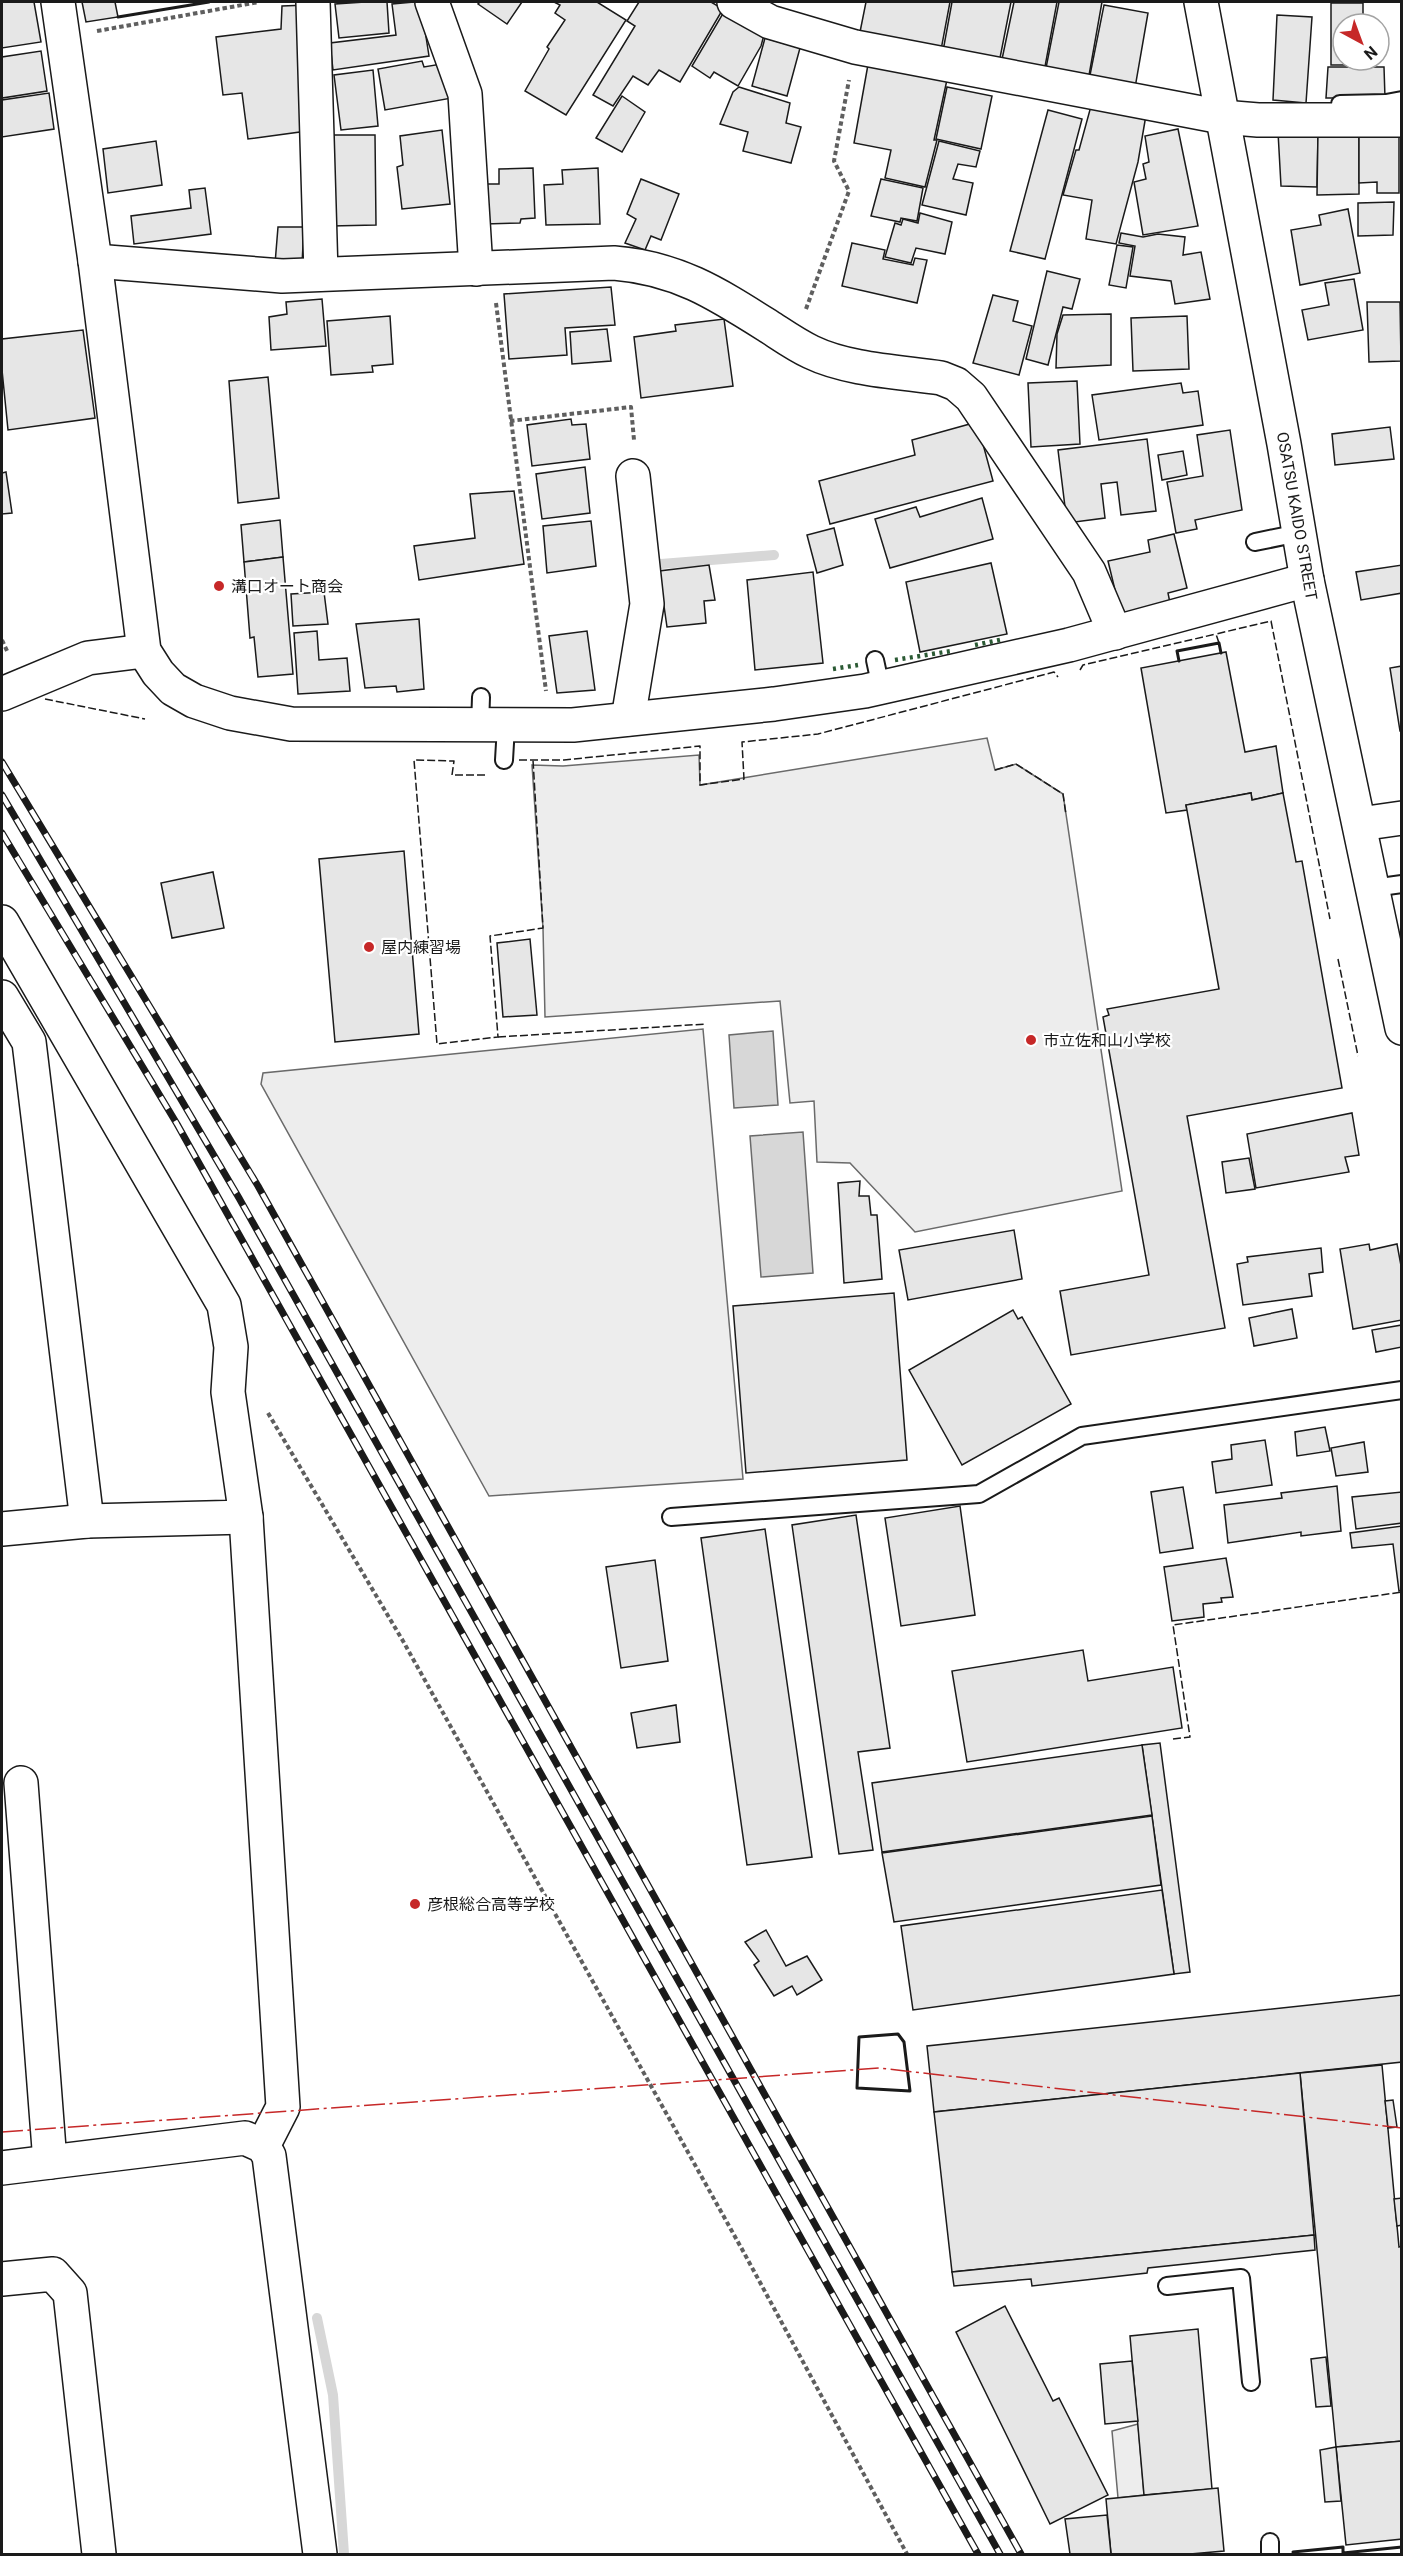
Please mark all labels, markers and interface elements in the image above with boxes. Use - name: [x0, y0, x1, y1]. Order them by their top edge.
- north arrow: [1331, 12, 1391, 72]
- text: N: [1360, 42, 1381, 64]
- street label: OSATSU KAIDO STREET: [1273, 430, 1321, 602]
- place label: 溝口オート商会: [231, 577, 343, 596]
- marker: 溝口オート商会: [212, 579, 226, 593]
- place label: 屋内練習場: [381, 938, 461, 957]
- marker: 屋内練習場: [362, 940, 376, 954]
- place label: 市立佐和山小学校: [1043, 1031, 1171, 1050]
- marker: 市立佐和山小学校: [1024, 1033, 1038, 1047]
- place label: 彦根総合高等学校: [427, 1895, 555, 1914]
- marker: 彦根総合高等学校: [408, 1897, 422, 1911]

